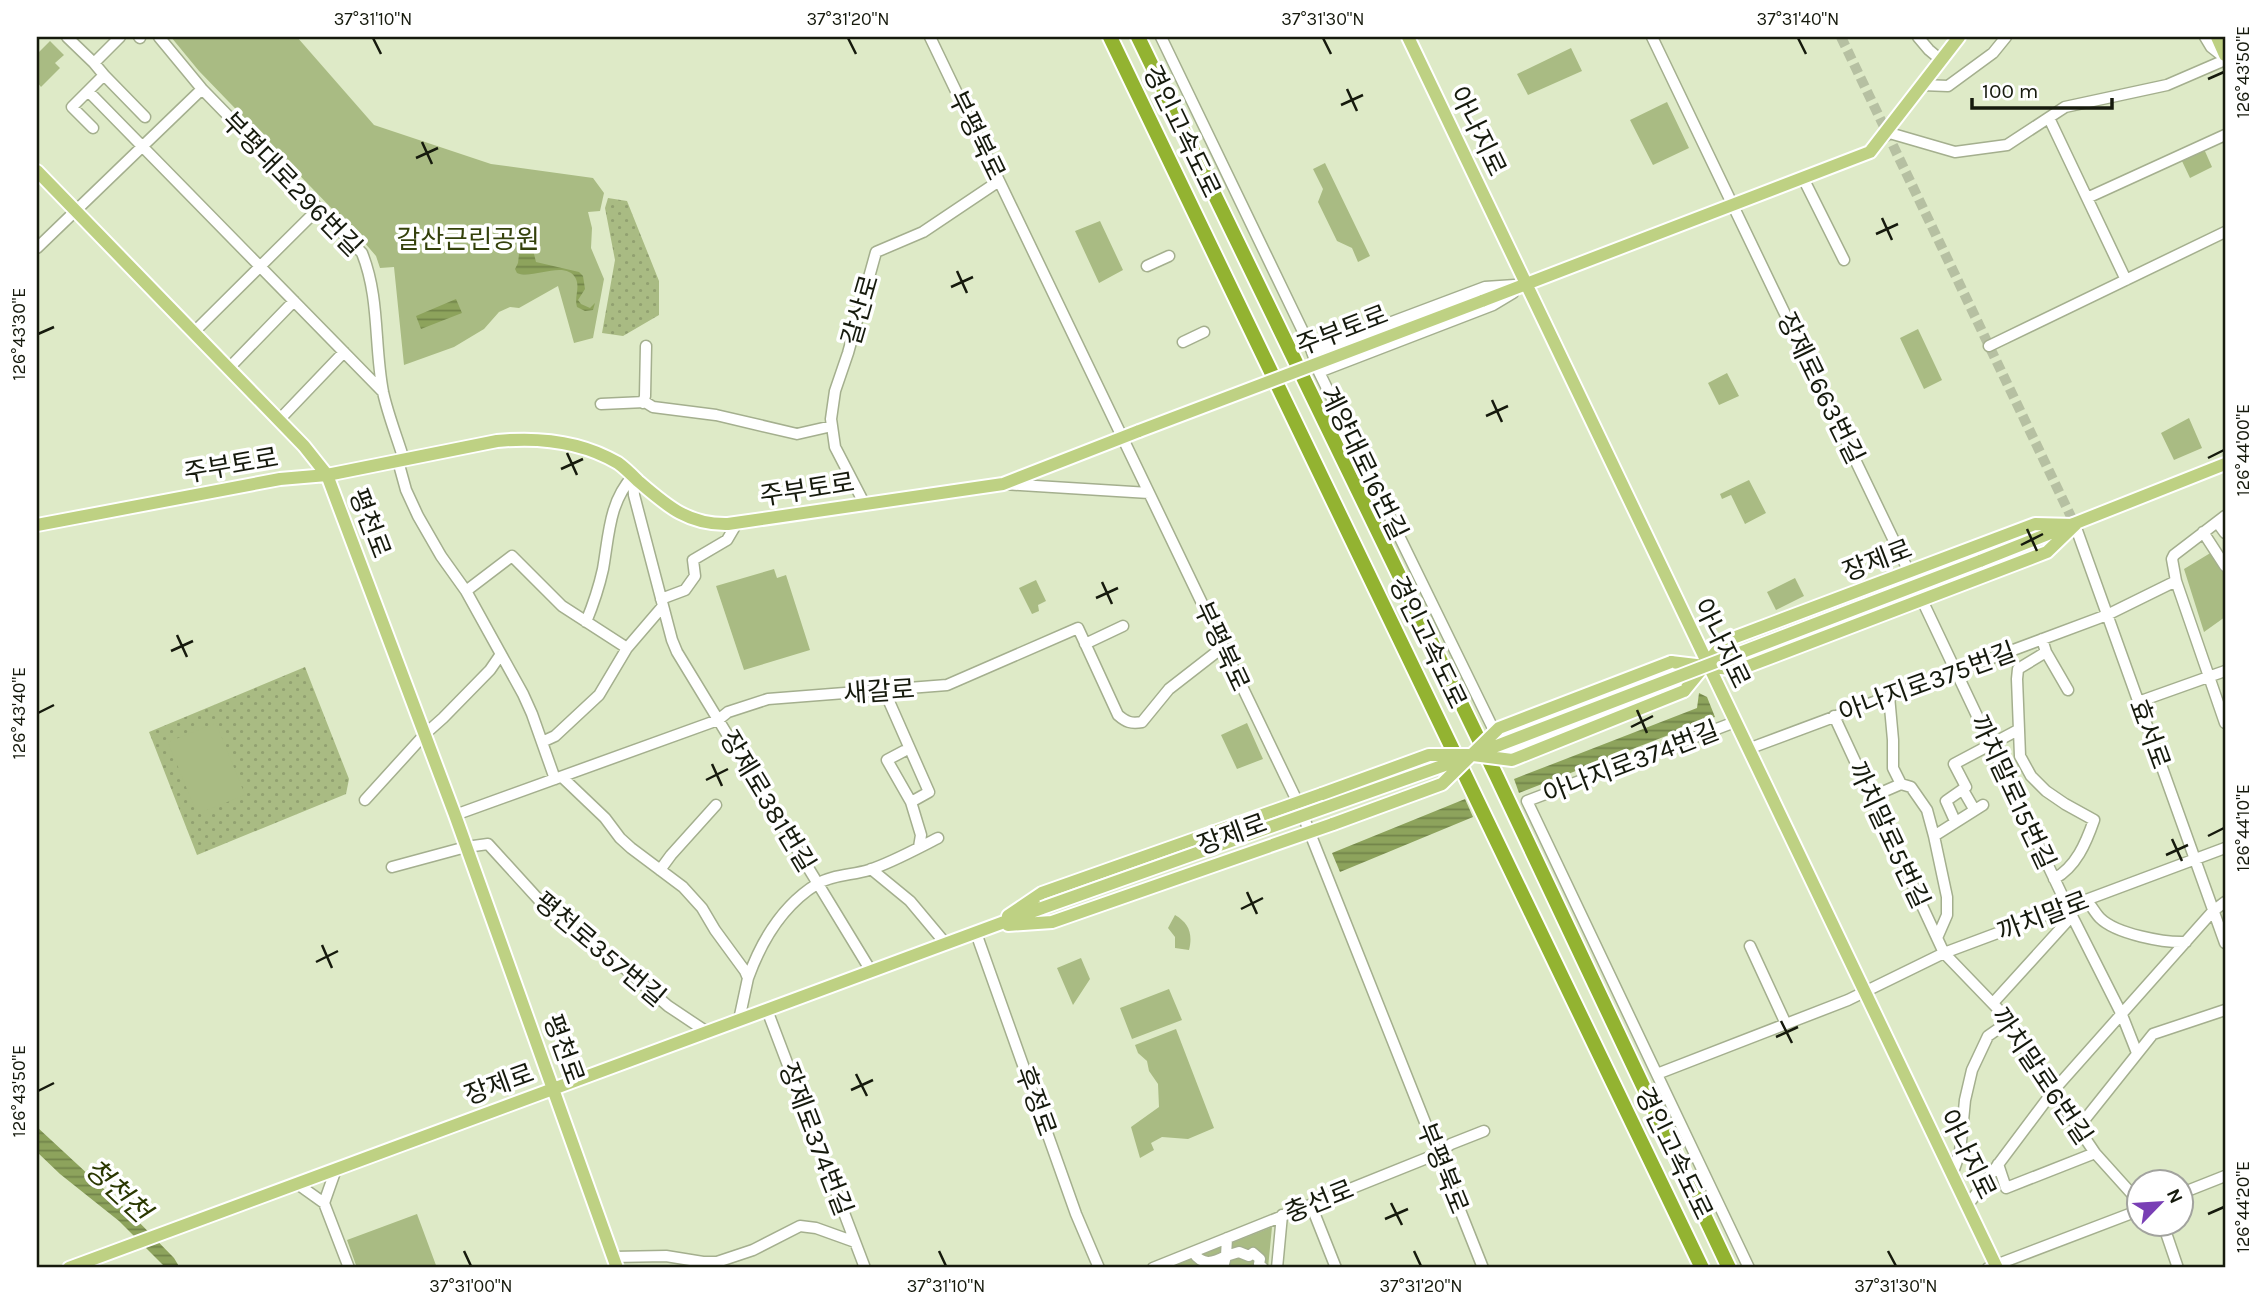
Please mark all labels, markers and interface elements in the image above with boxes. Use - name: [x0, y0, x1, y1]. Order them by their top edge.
- text: 37°31'10"N: [334, 8, 412, 30]
- text: 37°31'20"N: [806, 8, 890, 30]
- text: 37°31'30"N: [1281, 8, 1365, 30]
- text: 37°31'40"N: [1757, 8, 1839, 30]
- text: 126°43'50"E: [2232, 26, 2254, 118]
- street label: 경인고속도로: [1136, 60, 1227, 203]
- scale bar: [1972, 66, 2112, 110]
- text: 100 m: [1982, 79, 2039, 103]
- street label: 아나지로: [1443, 81, 1512, 181]
- street label: 부평북로: [942, 85, 1011, 185]
- street label: 부평대로296번길: [215, 106, 368, 263]
- park label: 갈산근린공원: [396, 224, 540, 255]
- street label: 갈산로: [836, 271, 885, 349]
- text: 126°43'30"E: [8, 288, 30, 380]
- street label: 주부토로: [1292, 299, 1392, 362]
- street label: 장제로663번길: [1771, 307, 1871, 469]
- street label: 계양대로16번길: [1313, 381, 1414, 545]
- text: 126°44'00"E: [2232, 404, 2254, 496]
- street label: 주부토로: [181, 442, 281, 489]
- street label: 주부토로: [757, 467, 857, 512]
- street label: 평천로: [342, 484, 397, 562]
- street label: 장제로: [1838, 533, 1916, 588]
- street label: 경인고속도로: [1382, 571, 1473, 714]
- street label: 아나지로: [1687, 593, 1756, 693]
- street label: 부평북로: [1187, 596, 1256, 696]
- street label: 아나지로375번길: [1835, 636, 2020, 729]
- text: 126°43'40"E: [8, 667, 30, 759]
- street label: 새갈로: [842, 674, 916, 709]
- street label: 효서로: [2123, 695, 2176, 773]
- street label: 까치말로15번길: [1963, 710, 2062, 874]
- street label: 아나지로374번길: [1539, 715, 1723, 810]
- street label: 장제로381번길: [713, 725, 822, 878]
- street label: 까치말로5번길: [1841, 757, 1936, 913]
- text: 126°44'10"E: [2232, 784, 2254, 872]
- street label: 장제로: [1193, 808, 1271, 861]
- street label: 평천로357번길: [528, 885, 672, 1013]
- street label: 까치말로: [1993, 885, 2093, 948]
- street label: 까치말로6번길: [1984, 1002, 2099, 1151]
- street label: 평천로: [537, 1010, 590, 1088]
- text: 126°43'50"E: [8, 1045, 30, 1137]
- street label: 장제로: [460, 1058, 538, 1111]
- street label: 장제로374번길: [772, 1058, 859, 1220]
- street label: 후정로: [1009, 1062, 1062, 1140]
- street label: 경인고속도로: [1628, 1082, 1719, 1225]
- street label: 아나지로: [1933, 1104, 2002, 1204]
- street label: 부평북로: [1410, 1118, 1475, 1218]
- water label: 청천천: [78, 1152, 160, 1231]
- text: 126°44'20"E: [2232, 1161, 2254, 1253]
- north arrow: [2126, 1168, 2196, 1238]
- street label: 충선로: [1280, 1174, 1358, 1229]
- text: N: [2162, 1185, 2187, 1207]
- text: 37°31'00"N: [429, 1275, 513, 1297]
- text: 37°31'10"N: [907, 1275, 985, 1297]
- text: 37°31'20"N: [1379, 1275, 1463, 1297]
- text: 37°31'30"N: [1854, 1275, 1938, 1297]

